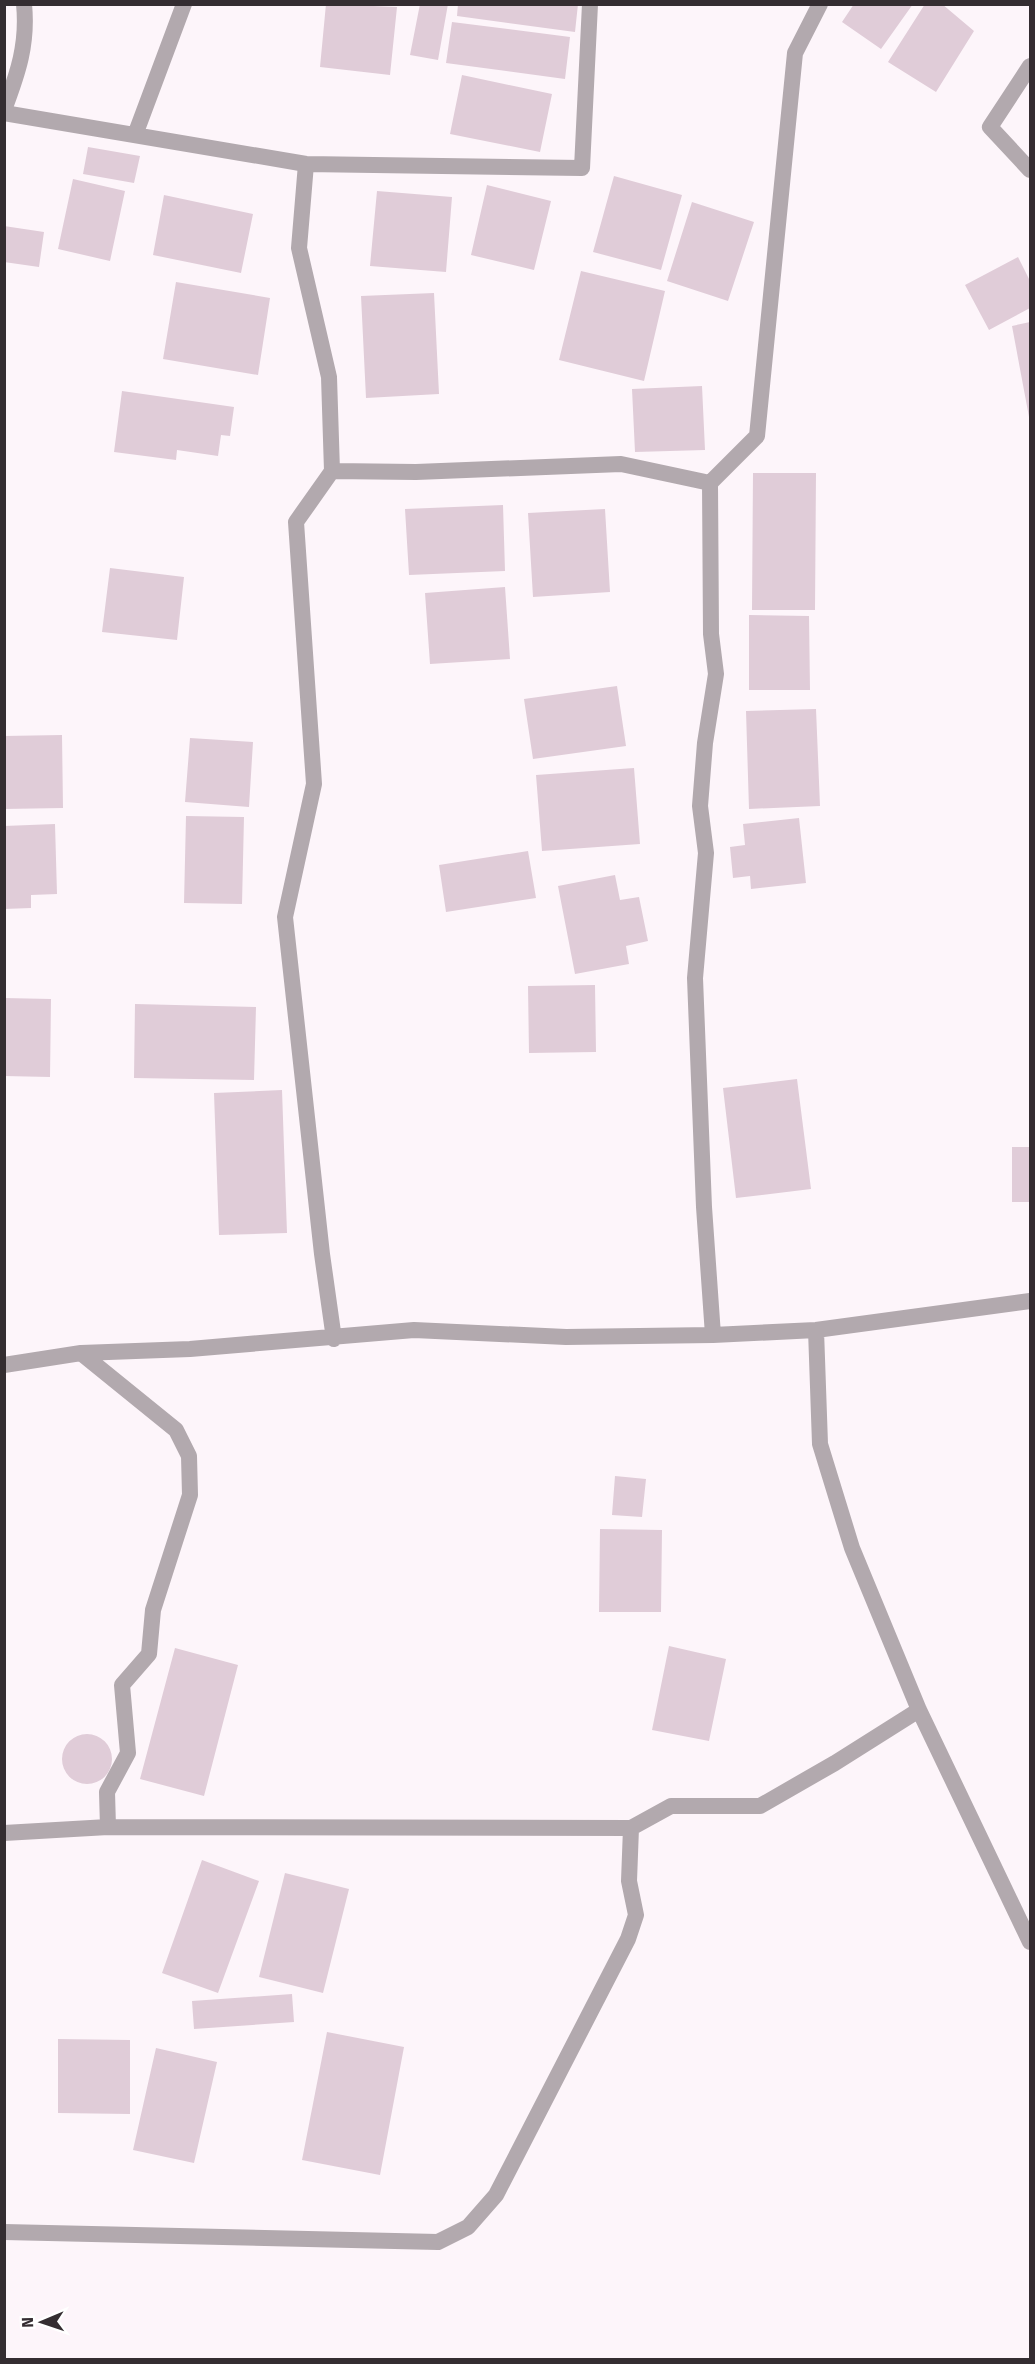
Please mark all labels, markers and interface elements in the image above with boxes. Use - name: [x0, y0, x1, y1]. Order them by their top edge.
- north arrow: [12, 2292, 72, 2352]
- text: N: [18, 2317, 37, 2328]

